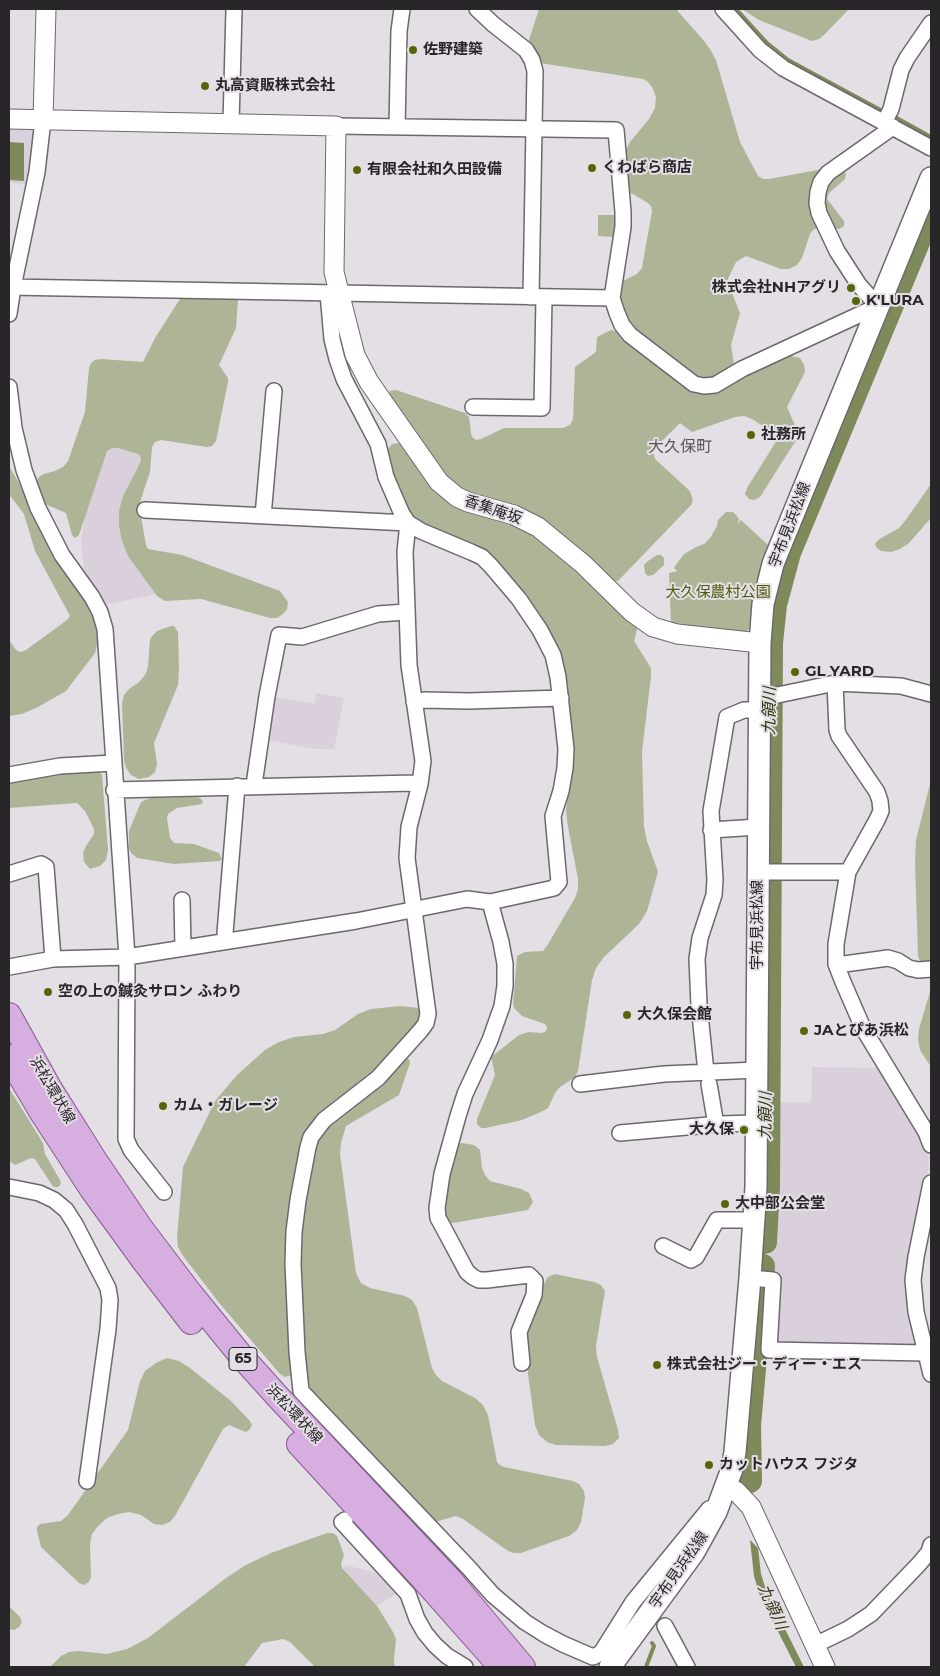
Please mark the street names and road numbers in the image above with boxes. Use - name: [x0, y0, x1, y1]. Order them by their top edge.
- street label: 宇布見浜松線: [765, 480, 815, 570]
- street label: 香集庵坂: [462, 492, 524, 528]
- street label: 宇布見浜松線: [749, 880, 767, 970]
- street label: 浜松環状線: [25, 1053, 79, 1127]
- road number: 65: [229, 1348, 257, 1370]
- street label: 浜松環状線: [262, 1380, 326, 1448]
- street label: 宇布見浜松線: [646, 1528, 712, 1612]

